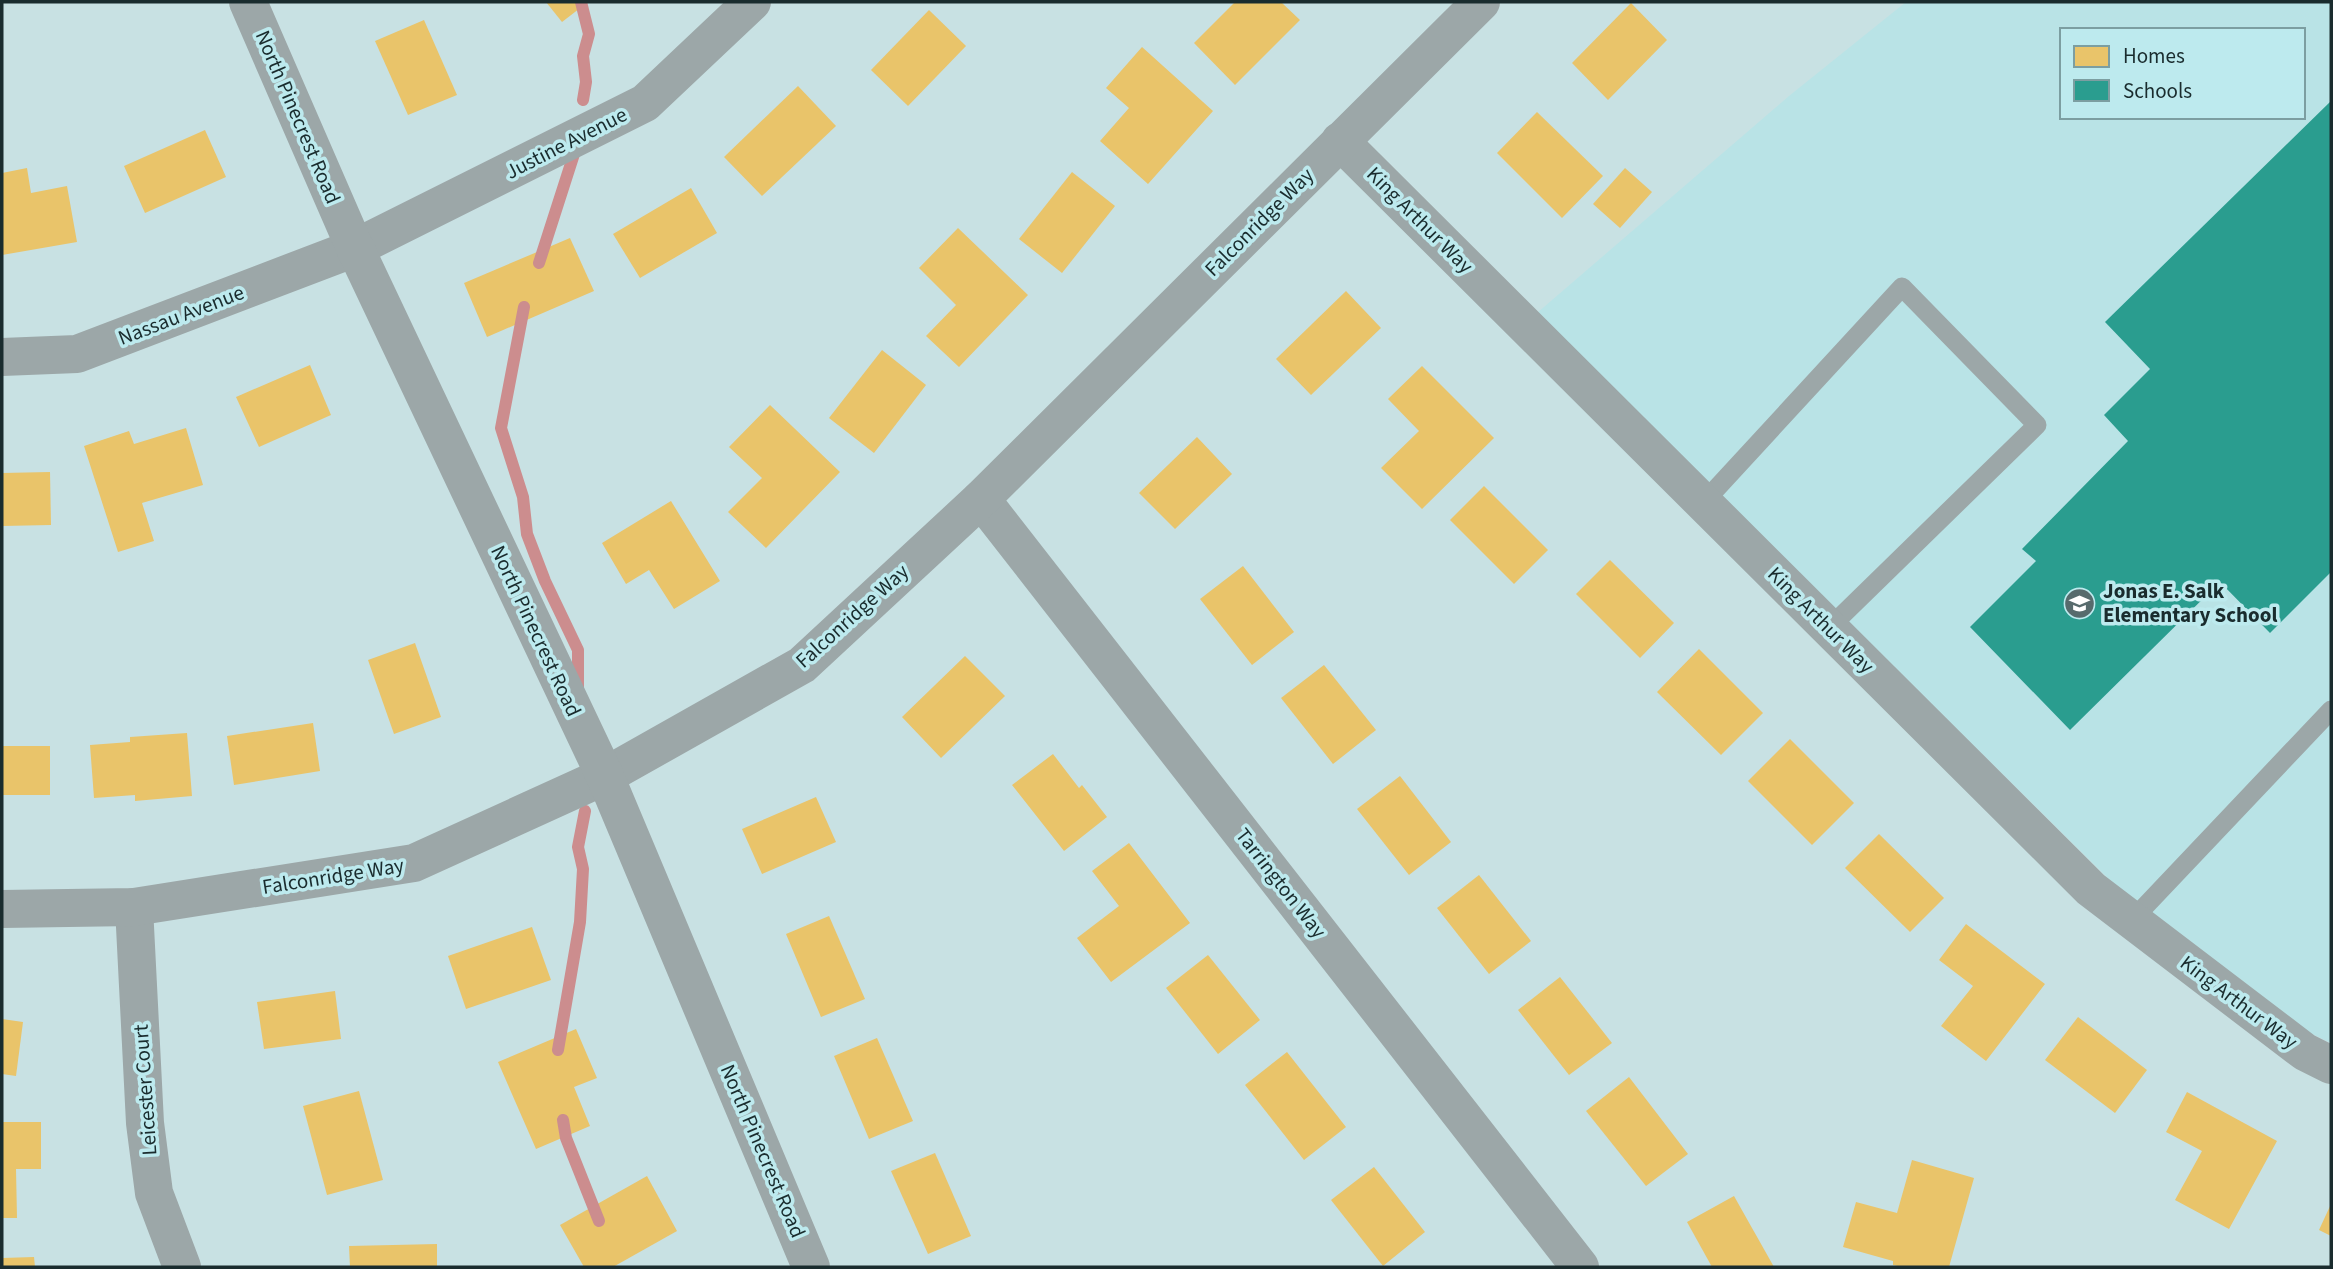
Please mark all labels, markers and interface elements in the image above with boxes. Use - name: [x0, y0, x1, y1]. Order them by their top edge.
- street label: North Pinecrest Road: [248, 26, 348, 208]
- legend: [2060, 28, 2305, 119]
- text: Homes: [2123, 41, 2185, 71]
- text: Schools: [2123, 76, 2192, 106]
- street label: Justine Avenue: [500, 99, 632, 187]
- street label: King Arthur Way: [1360, 160, 1480, 280]
- street label: Falconridge Way: [1198, 161, 1320, 283]
- street label: Nassau Avenue: [114, 277, 248, 353]
- street label: North Pinecrest Road: [483, 540, 589, 722]
- street label: Falconridge Way: [789, 557, 915, 675]
- street label: King Arthur Way: [1761, 560, 1881, 680]
- place label: Jonas E. Salk Elementary School: [2103, 576, 2277, 630]
- school or university icon: Jonas E. Salk Elementary School: [2063, 586, 2097, 620]
- street label: Tarrington Way: [1228, 822, 1334, 945]
- street label: Falconridge Way: [260, 850, 406, 902]
- street label: King Arthur Way: [2174, 948, 2304, 1056]
- street label: Leicester Court: [125, 1023, 165, 1157]
- street label: North Pinecrest Road: [713, 1060, 813, 1242]

